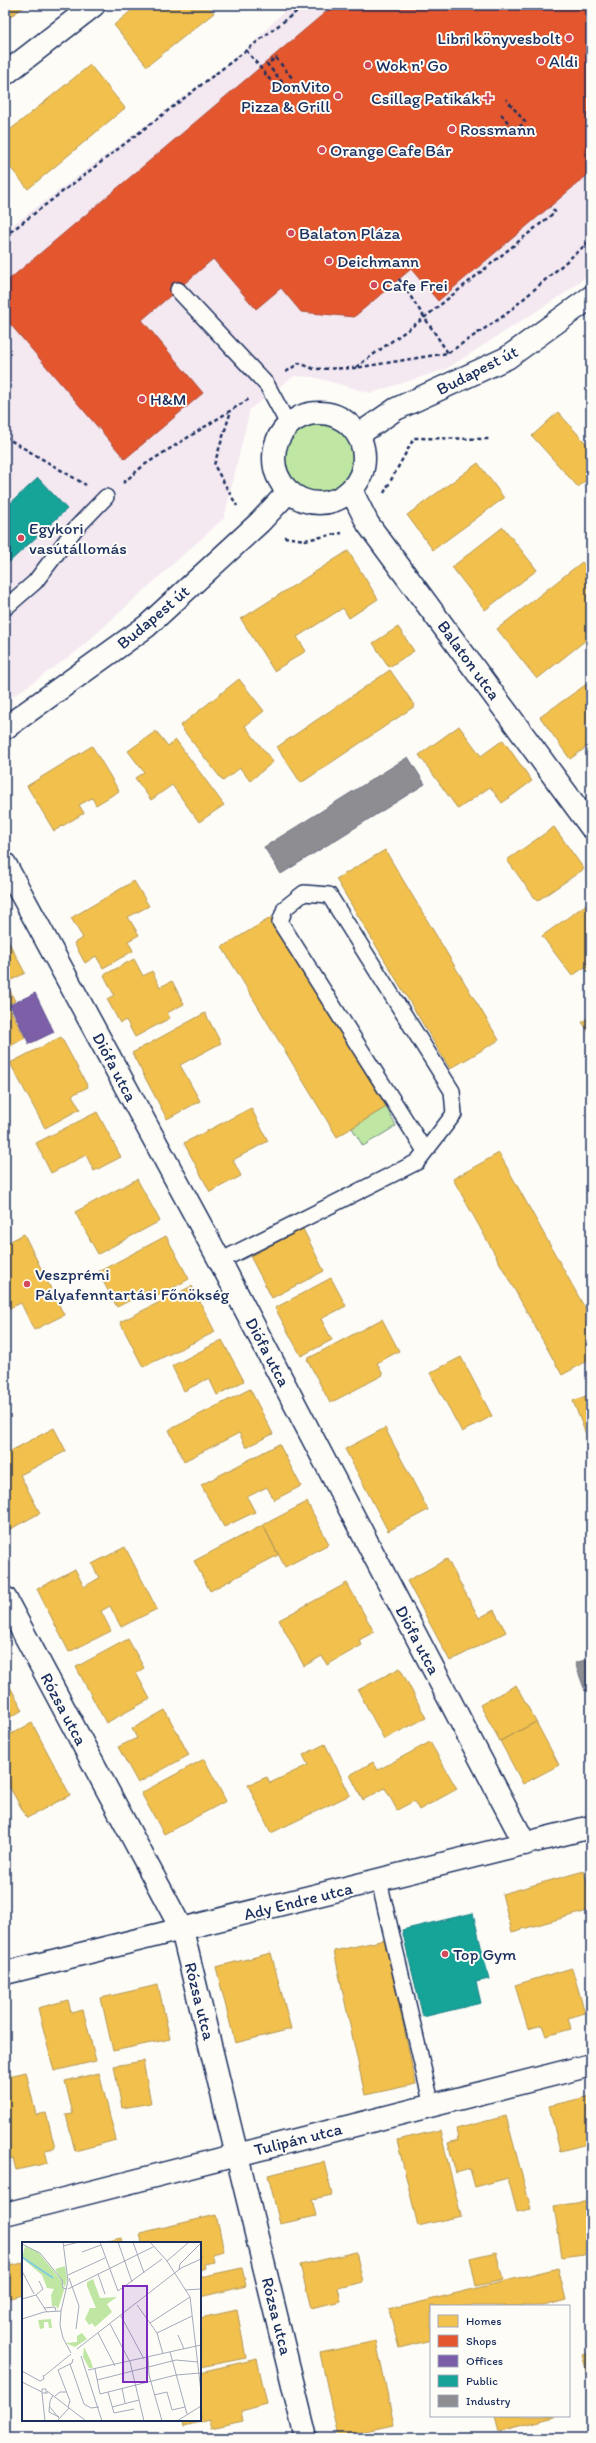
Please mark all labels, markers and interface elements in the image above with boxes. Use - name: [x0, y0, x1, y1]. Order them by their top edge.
- place label: Libri könyvesbolt: [437, 28, 561, 48]
- marker: Libri könyvesbolt: [564, 33, 574, 43]
- place label: Aldi: [549, 51, 578, 71]
- place label: Wok n' Go: [376, 55, 448, 75]
- marker: Aldi: [536, 56, 546, 66]
- marker: Wok n' Go: [363, 60, 373, 70]
- place label: DonVito Pizza & Grill: [241, 76, 330, 116]
- place label: Csillag Patikák: [371, 88, 480, 108]
- marker: DonVito Pizza & Grill: [333, 91, 343, 101]
- marker: Csillag Patikák: [483, 93, 493, 103]
- place label: Rossmann: [460, 119, 535, 139]
- marker: Rossmann: [447, 124, 457, 134]
- place label: Orange Cafe Bár: [330, 140, 452, 160]
- marker: Orange Cafe Bár: [317, 145, 327, 155]
- place label: Balaton Pláza: [299, 223, 401, 243]
- marker: Balaton Pláza: [286, 228, 296, 238]
- place label: Deichmann: [337, 251, 419, 271]
- marker: Deichmann: [324, 256, 334, 266]
- place label: Cafe Frei: [382, 275, 448, 295]
- marker: Cafe Frei: [369, 280, 379, 290]
- street label: Budapest út: [433, 341, 521, 399]
- place label: H&M: [150, 389, 186, 409]
- marker: H&M: [137, 394, 147, 404]
- place label: Egykori vasútállomás: [29, 518, 127, 558]
- marker: Egykori vasútállomás: [16, 533, 26, 543]
- street label: Budapest út: [113, 581, 194, 653]
- street label: Balaton utca: [433, 616, 505, 704]
- street label: Diófa utca: [88, 1029, 142, 1105]
- place label: Veszprémi Pályafenntartási Főnökség: [35, 1264, 230, 1304]
- marker: Veszprémi Pályafenntartási Főnökség: [22, 1279, 32, 1289]
- street label: Diófa utca: [241, 1314, 295, 1390]
- street label: Diófa utca: [391, 1602, 445, 1678]
- street label: Rózsa utca: [37, 1669, 92, 1749]
- street label: Ady Endre utca: [242, 1878, 355, 1924]
- place label: Top Gym: [453, 1944, 516, 1964]
- marker: Top Gym: [440, 1949, 450, 1959]
- street label: Rózsa utca: [181, 1960, 219, 2042]
- street label: Tulipán utca: [252, 2118, 344, 2160]
- inset map: [22, 2242, 201, 2421]
- street label: Rózsa utca: [258, 2275, 296, 2357]
- legend: [430, 2305, 570, 2417]
- text: Homes: [466, 2314, 502, 2328]
- text: Shops: [466, 2334, 497, 2348]
- text: Offices: [466, 2354, 503, 2368]
- text: Public: [466, 2374, 498, 2388]
- text: Industry: [466, 2394, 511, 2408]

